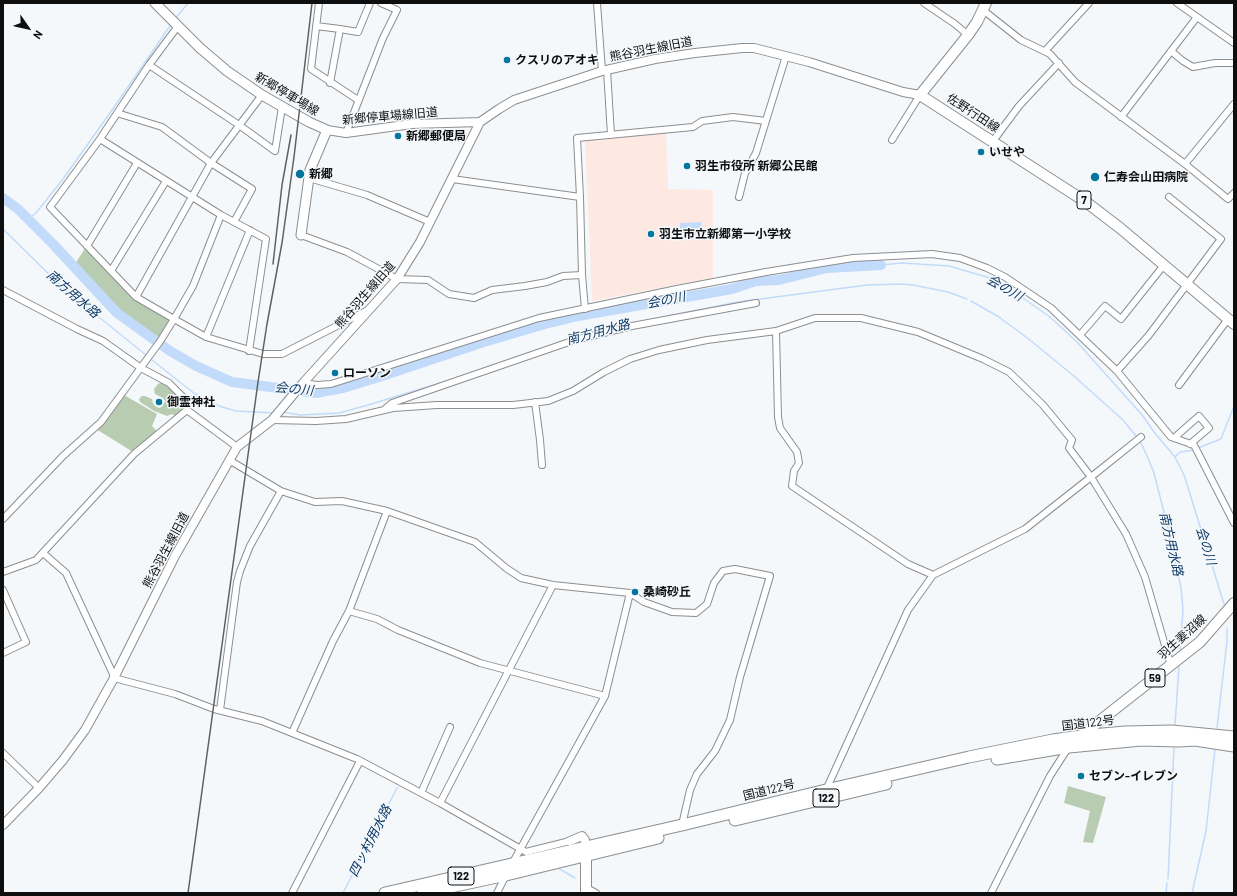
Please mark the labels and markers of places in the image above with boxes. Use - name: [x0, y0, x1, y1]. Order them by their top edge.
- place label: クスリのアオキ: [515, 53, 599, 67]
- marker: クスリのアオキ: [502, 55, 512, 65]
- place label: 新郷郵便局: [406, 129, 466, 143]
- marker: 新郷郵便局: [393, 131, 403, 141]
- place label: いせや: [989, 145, 1025, 159]
- marker: いせや: [976, 147, 986, 157]
- place label: 羽生市役所 新郷公民館: [695, 159, 817, 173]
- marker: 羽生市役所 新郷公民館: [682, 161, 692, 171]
- place label: 新郷: [309, 167, 333, 181]
- marker: 新郷: [294, 168, 306, 180]
- place label: 仁寿会山田病院: [1104, 170, 1188, 184]
- marker: 仁寿会山田病院: [1089, 171, 1101, 183]
- place label: 羽生市立新郷第一小学校: [659, 227, 791, 241]
- marker: 羽生市立新郷第一小学校: [646, 229, 656, 239]
- place label: ローソン: [343, 366, 391, 380]
- marker: ローソン: [330, 368, 340, 378]
- place label: 御霊神社: [167, 395, 215, 409]
- marker: 御霊神社: [154, 397, 164, 407]
- place label: 桑崎砂丘: [643, 585, 691, 599]
- marker: 桑崎砂丘: [630, 587, 640, 597]
- place label: セブン-イレブン: [1089, 769, 1178, 783]
- marker: セブン-イレブン: [1076, 771, 1086, 781]

